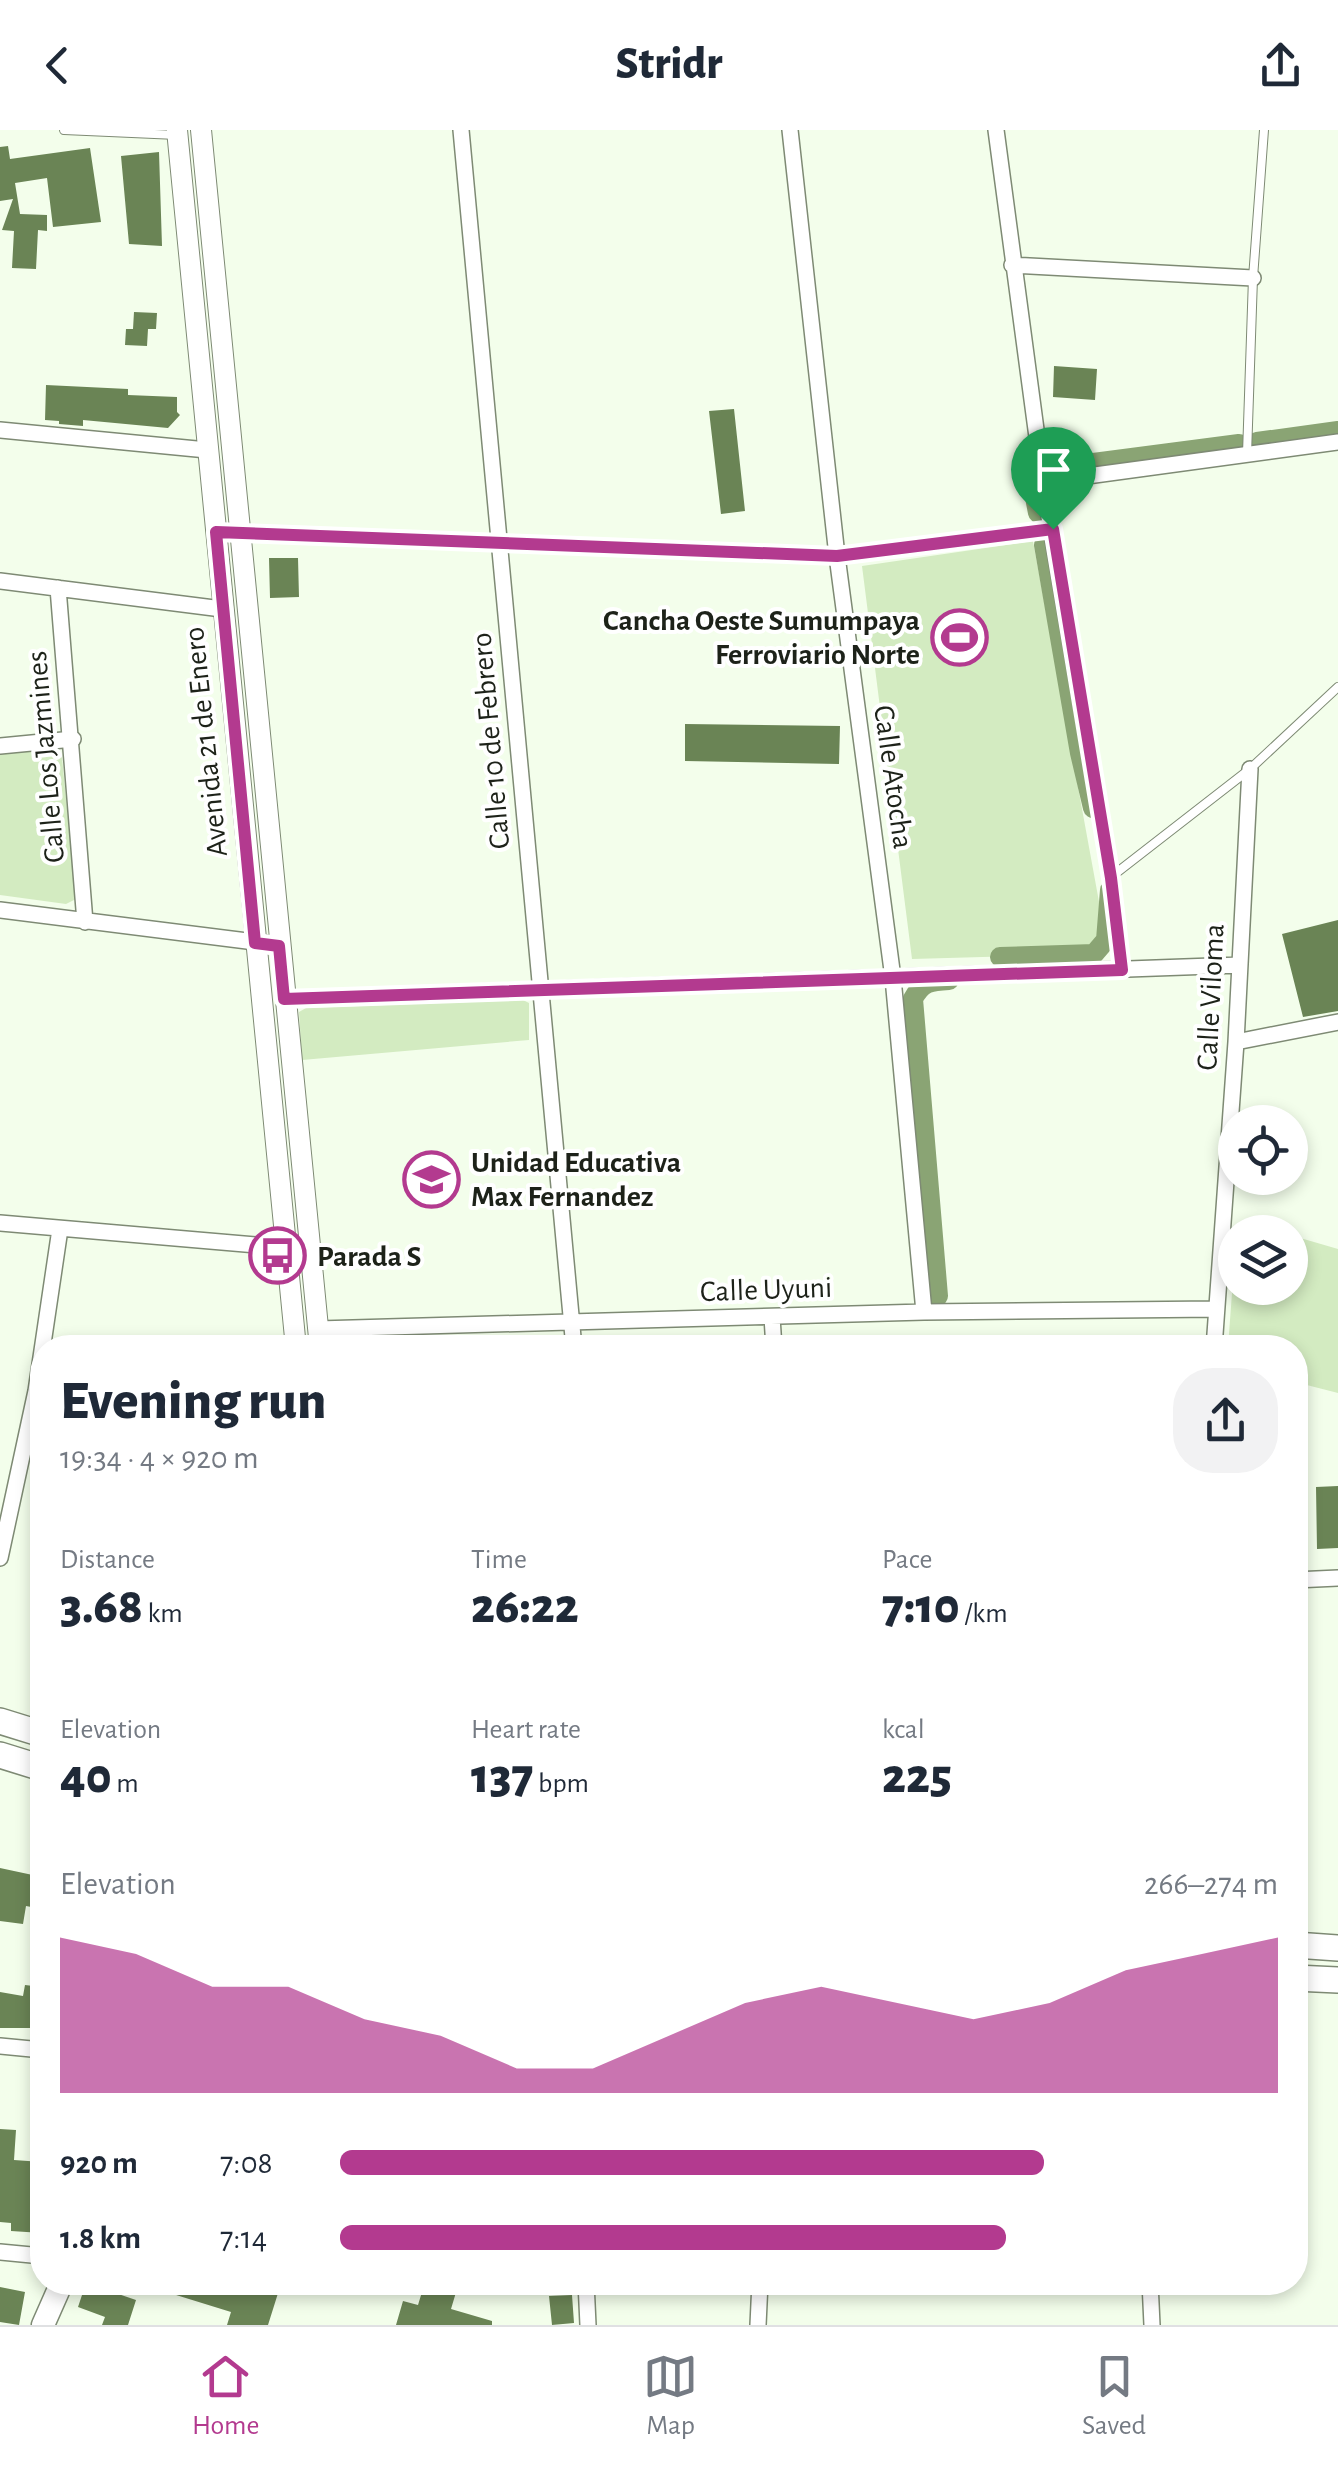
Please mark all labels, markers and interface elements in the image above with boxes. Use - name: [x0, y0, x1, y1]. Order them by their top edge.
- icon: back: [30, 38, 85, 93]
- icon: share: [1253, 38, 1308, 93]
- text: Stridr: [616, 42, 722, 87]
- pin: [1011, 427, 1096, 530]
- icon: arrive: [1026, 442, 1081, 497]
- place label: Cancha Oeste Sumumpaya Ferroviario Norte: [603, 606, 920, 670]
- sports icon: Cancha Oeste Sumumpaya Ferroviario Norte: [929, 607, 989, 667]
- street label: Avenida 21 de Enero: [179, 625, 233, 858]
- street label: Calle 10 de Febrero: [467, 631, 515, 850]
- street label: Calle Los Jazmines: [22, 650, 70, 864]
- street label: Calle Atocha: [868, 703, 918, 851]
- street label: Calle Viloma: [1192, 923, 1230, 1071]
- map controls: [1218, 1105, 1308, 1305]
- button: locate: [1218, 1105, 1308, 1195]
- place label: Unidad Educativa Max Fernandez: [471, 1148, 681, 1212]
- school or university icon: Unidad Educativa Max Fernandez: [402, 1149, 462, 1209]
- button: layers: [1218, 1215, 1308, 1305]
- bus stop icon: Parada S: [248, 1226, 308, 1286]
- place label: Parada S: [317, 1242, 421, 1272]
- street label: Calle Uyuni: [699, 1273, 833, 1307]
- button: share: [1173, 1368, 1278, 1473]
- text: Evening run: [60, 1374, 326, 1429]
- text: 19:34 · 4 × 920 m: [60, 1442, 259, 1474]
- text: Distance: [60, 1546, 155, 1574]
- text: Time: [471, 1546, 527, 1574]
- text: Pace: [882, 1546, 932, 1574]
- text: 3.68: [60, 1582, 143, 1632]
- text: 26:22: [471, 1582, 579, 1632]
- text: 7:10: [882, 1582, 960, 1632]
- text: km: [143, 1600, 183, 1628]
- text: /km: [960, 1600, 1008, 1628]
- text: Elevation: [60, 1716, 161, 1744]
- text: Heart rate: [471, 1716, 581, 1744]
- text: kcal: [882, 1716, 925, 1744]
- text: 40: [60, 1752, 112, 1802]
- text: 137: [471, 1752, 533, 1802]
- text: 225: [882, 1752, 952, 1802]
- text: m: [112, 1770, 139, 1798]
- text: bpm: [533, 1770, 589, 1798]
- text: Elevation: [60, 1868, 176, 1900]
- text: 266–274 m: [1144, 1868, 1278, 1900]
- text: 920 m: [60, 2147, 138, 2179]
- text: 7:08: [220, 2147, 273, 2179]
- text: 1.8 km: [60, 2222, 141, 2254]
- text: 7:14: [220, 2222, 267, 2254]
- tab: Home: [192, 2349, 259, 2443]
- tab: Map: [643, 2349, 698, 2443]
- tab: Saved: [1082, 2349, 1146, 2443]

